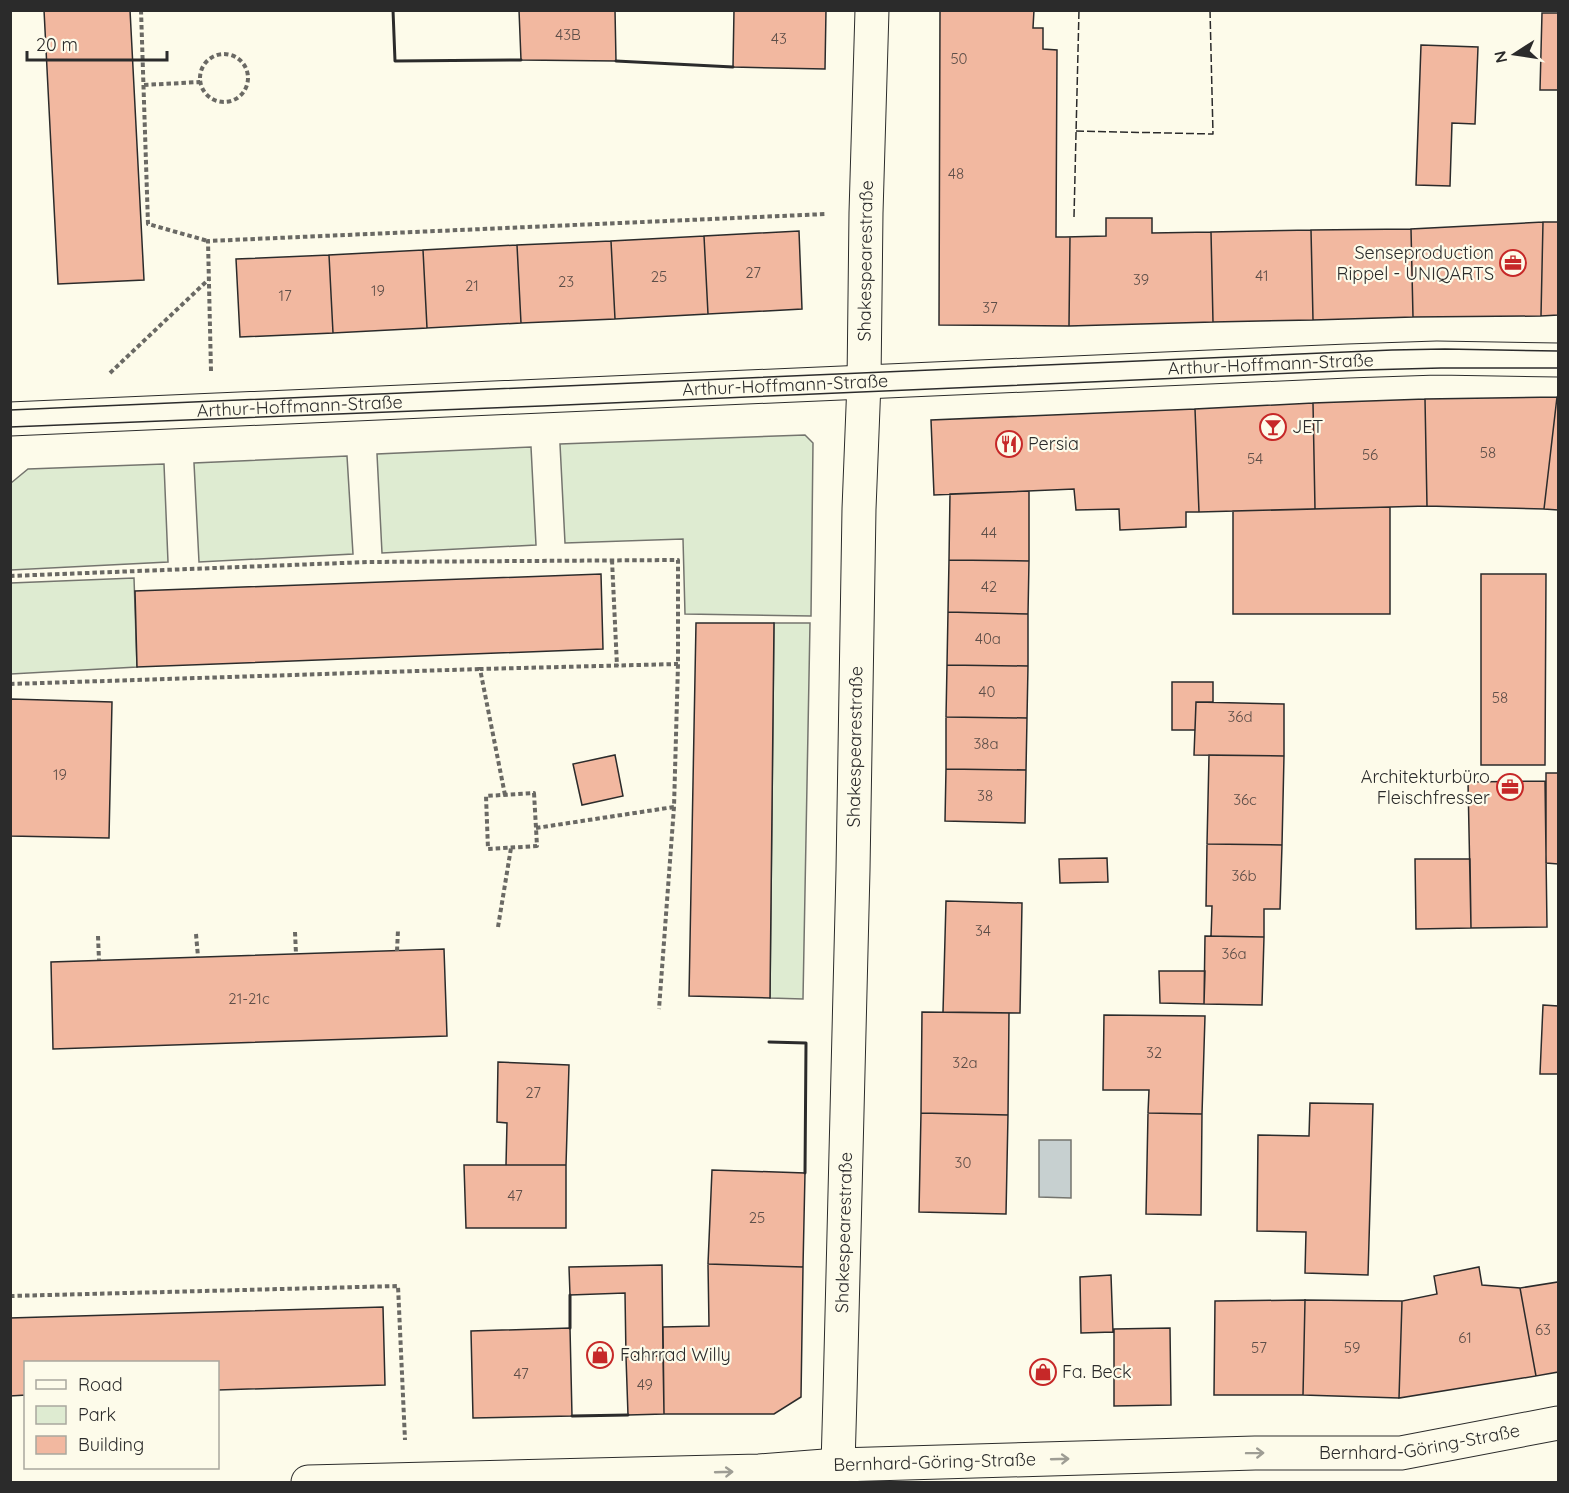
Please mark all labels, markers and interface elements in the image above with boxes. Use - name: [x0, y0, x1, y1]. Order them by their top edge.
- scale bar: [27, 24, 166, 62]
- north arrow: [1485, 24, 1545, 84]
- house number: 43B: [555, 25, 581, 44]
- house number: 43: [771, 29, 787, 48]
- text: 20 m: [36, 33, 78, 56]
- house number: 50: [950, 49, 968, 68]
- text: N: [1489, 49, 1511, 65]
- house number: 48: [948, 164, 964, 183]
- street label: Shakespearestraße: [852, 180, 878, 342]
- place label: Senseproduction Rippel - UNIQARTS: [1336, 241, 1494, 285]
- office icon: Senseproduction Rippel - UNIQARTS: [1498, 248, 1528, 278]
- house number: 27: [745, 263, 761, 282]
- house number: 41: [1255, 266, 1269, 285]
- house number: 25: [651, 267, 667, 286]
- house number: 39: [1133, 270, 1149, 289]
- house number: 23: [558, 272, 574, 291]
- house number: 21: [465, 276, 479, 295]
- house number: 19: [371, 281, 385, 300]
- house number: 17: [278, 286, 292, 305]
- house number: 37: [982, 298, 998, 317]
- street label: Arthur-Hoffmann-Straße: [1167, 348, 1374, 380]
- street label: Arthur-Hoffmann-Straße: [682, 369, 889, 401]
- street label: Arthur-Hoffmann-Straße: [196, 390, 403, 422]
- bar icon: JET: [1258, 412, 1288, 442]
- place label: JET: [1292, 415, 1324, 438]
- restaurant icon: Persia: [994, 429, 1024, 459]
- place label: Persia: [1028, 432, 1079, 455]
- house number: 58: [1480, 443, 1496, 462]
- house number: 56: [1362, 445, 1378, 464]
- house number: 54: [1247, 449, 1263, 468]
- house number: 44: [981, 523, 997, 542]
- house number: 42: [981, 577, 997, 596]
- house number: 40a: [975, 629, 1001, 648]
- street label: Shakespearestraße: [842, 666, 867, 827]
- house number: 40: [979, 682, 995, 701]
- house number: 58: [1492, 688, 1508, 707]
- house number: 36d: [1227, 707, 1253, 726]
- house number: 38a: [973, 734, 999, 753]
- house number: 19: [53, 765, 67, 784]
- place label: Architekturbüro Fleischfresser: [1361, 765, 1490, 809]
- office icon: Architekturbüro Fleischfresser: [1495, 772, 1525, 802]
- house number: 38: [977, 786, 993, 805]
- house number: 36c: [1233, 790, 1257, 809]
- house number: 36b: [1231, 866, 1257, 885]
- house number: 34: [975, 921, 991, 940]
- house number: 36a: [1221, 944, 1247, 963]
- house number: 21-21c: [228, 989, 270, 1008]
- house number: 32: [1146, 1043, 1162, 1062]
- house number: 32a: [952, 1053, 978, 1072]
- house number: 27: [525, 1083, 541, 1102]
- street label: Shakespearestraße: [830, 1152, 857, 1313]
- house number: 30: [955, 1153, 971, 1172]
- house number: 47: [507, 1186, 523, 1205]
- house number: 25: [749, 1208, 765, 1227]
- house number: 63: [1535, 1320, 1551, 1339]
- house number: 61: [1458, 1328, 1472, 1347]
- house number: 57: [1251, 1338, 1267, 1357]
- house number: 59: [1344, 1338, 1360, 1357]
- shop icon: Fahrrad Willy: [585, 1340, 615, 1370]
- place label: Fahrrad Willy: [620, 1343, 731, 1366]
- shop icon: Fa. Beck: [1028, 1357, 1058, 1387]
- place label: Fa. Beck: [1062, 1360, 1132, 1383]
- legend: [24, 1361, 219, 1469]
- house number: 47: [513, 1364, 529, 1383]
- text: Road: [78, 1373, 123, 1396]
- house number: 49: [637, 1375, 653, 1394]
- text: Park: [78, 1403, 116, 1426]
- street label: Bernhard-Göring-Straße: [1319, 1419, 1522, 1464]
- text: Building: [78, 1433, 144, 1456]
- street label: Bernhard-Göring-Straße: [833, 1447, 1036, 1476]
- one-way arrow: [1244, 1448, 1264, 1459]
- one-way arrow: [1049, 1453, 1069, 1465]
- one-way arrow: [713, 1466, 733, 1477]

